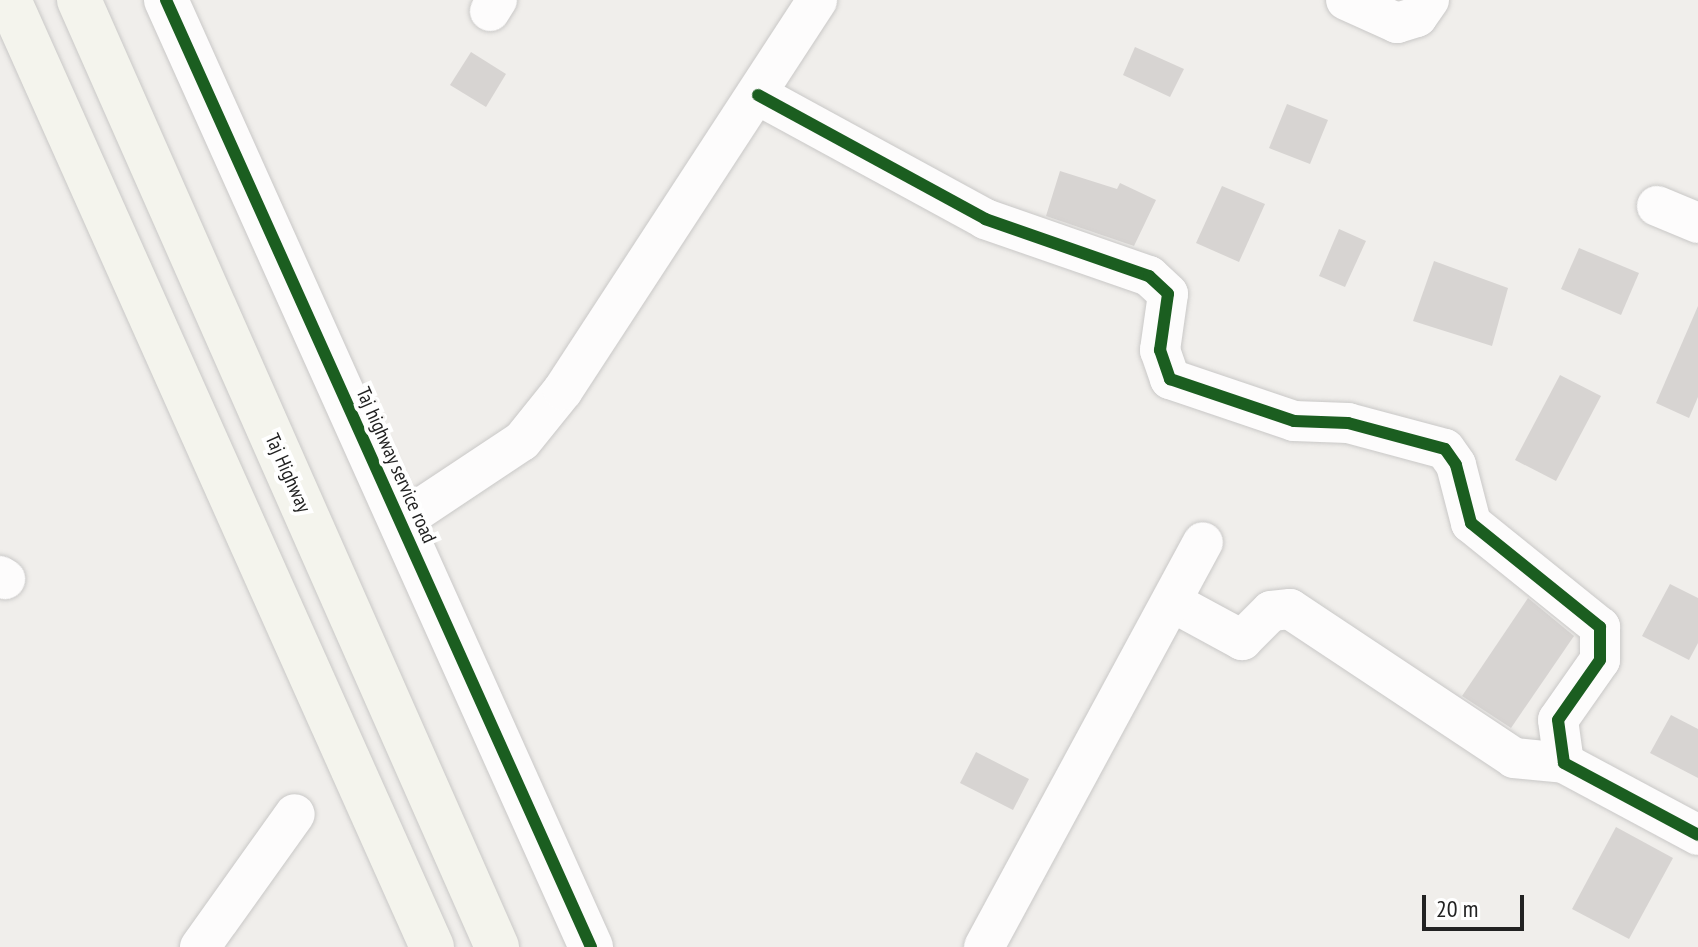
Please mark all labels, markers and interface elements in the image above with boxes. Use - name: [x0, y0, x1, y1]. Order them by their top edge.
- street label: Taj highway service road: [351, 383, 441, 547]
- street label: Taj Highway: [260, 430, 316, 516]
- scale bar: [1426, 879, 1528, 929]
- text: 20 m: [1436, 893, 1478, 924]

